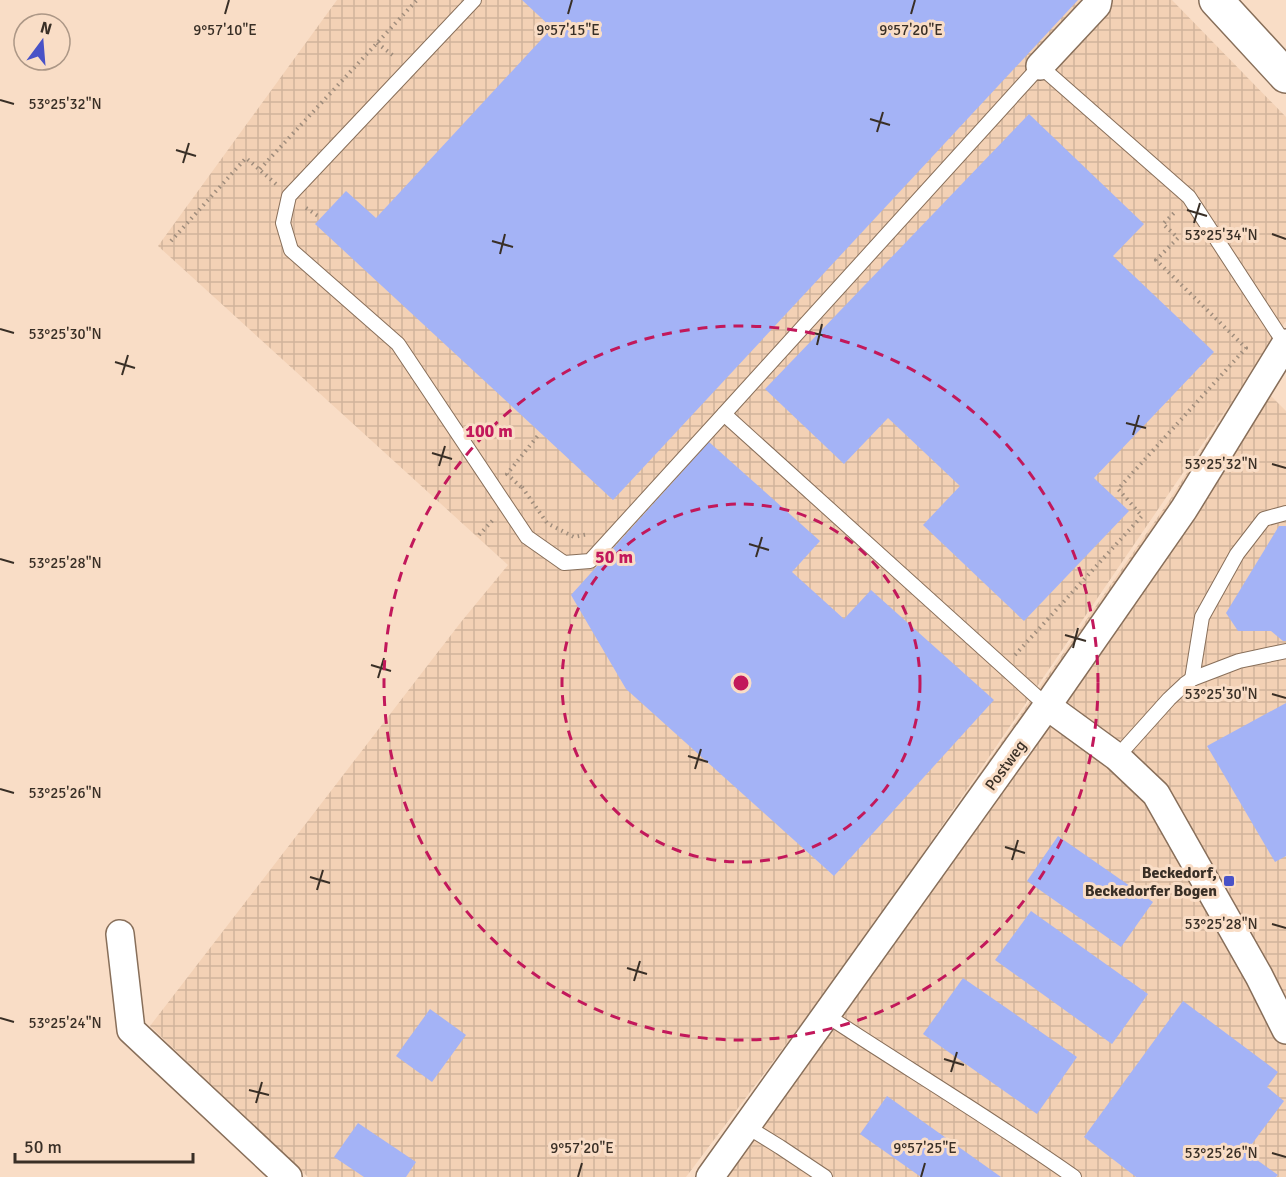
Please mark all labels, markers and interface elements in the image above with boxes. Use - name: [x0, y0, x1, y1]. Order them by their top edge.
- north arrow: [12, 12, 72, 72]
- text: N: [38, 17, 54, 40]
- text: 9°57'10"E: [193, 21, 257, 39]
- text: 9°57'15"E: [536, 21, 600, 39]
- text: 9°57'20"E: [879, 21, 943, 39]
- text: 53°25'32"N: [28, 95, 102, 113]
- text: 53°25'34"N: [1184, 226, 1258, 244]
- text: 53°25'30"N: [28, 325, 102, 343]
- text: 100 m: [465, 420, 513, 442]
- text: 53°25'32"N: [1184, 455, 1258, 473]
- text: 50 m: [595, 546, 633, 568]
- text: 53°25'28"N: [28, 554, 102, 572]
- centre of rings: [731, 673, 751, 693]
- text: 53°25'30"N: [1184, 685, 1258, 703]
- street label: Postweg: [981, 736, 1031, 795]
- text: 53°25'26"N: [28, 784, 102, 802]
- place label: Beckedorf, Beckedorfer Bogen: [1085, 863, 1217, 901]
- marker: Beckedorf, Beckedorfer Bogen: [1222, 874, 1236, 888]
- text: 53°25'28"N: [1184, 915, 1258, 933]
- text: 53°25'24"N: [28, 1014, 102, 1032]
- scale bar: [15, 1126, 194, 1164]
- text: 50 m: [24, 1136, 62, 1158]
- text: 9°57'20"E: [550, 1139, 614, 1157]
- text: 9°57'25"E: [893, 1139, 957, 1157]
- text: 53°25'26"N: [1184, 1144, 1258, 1162]

